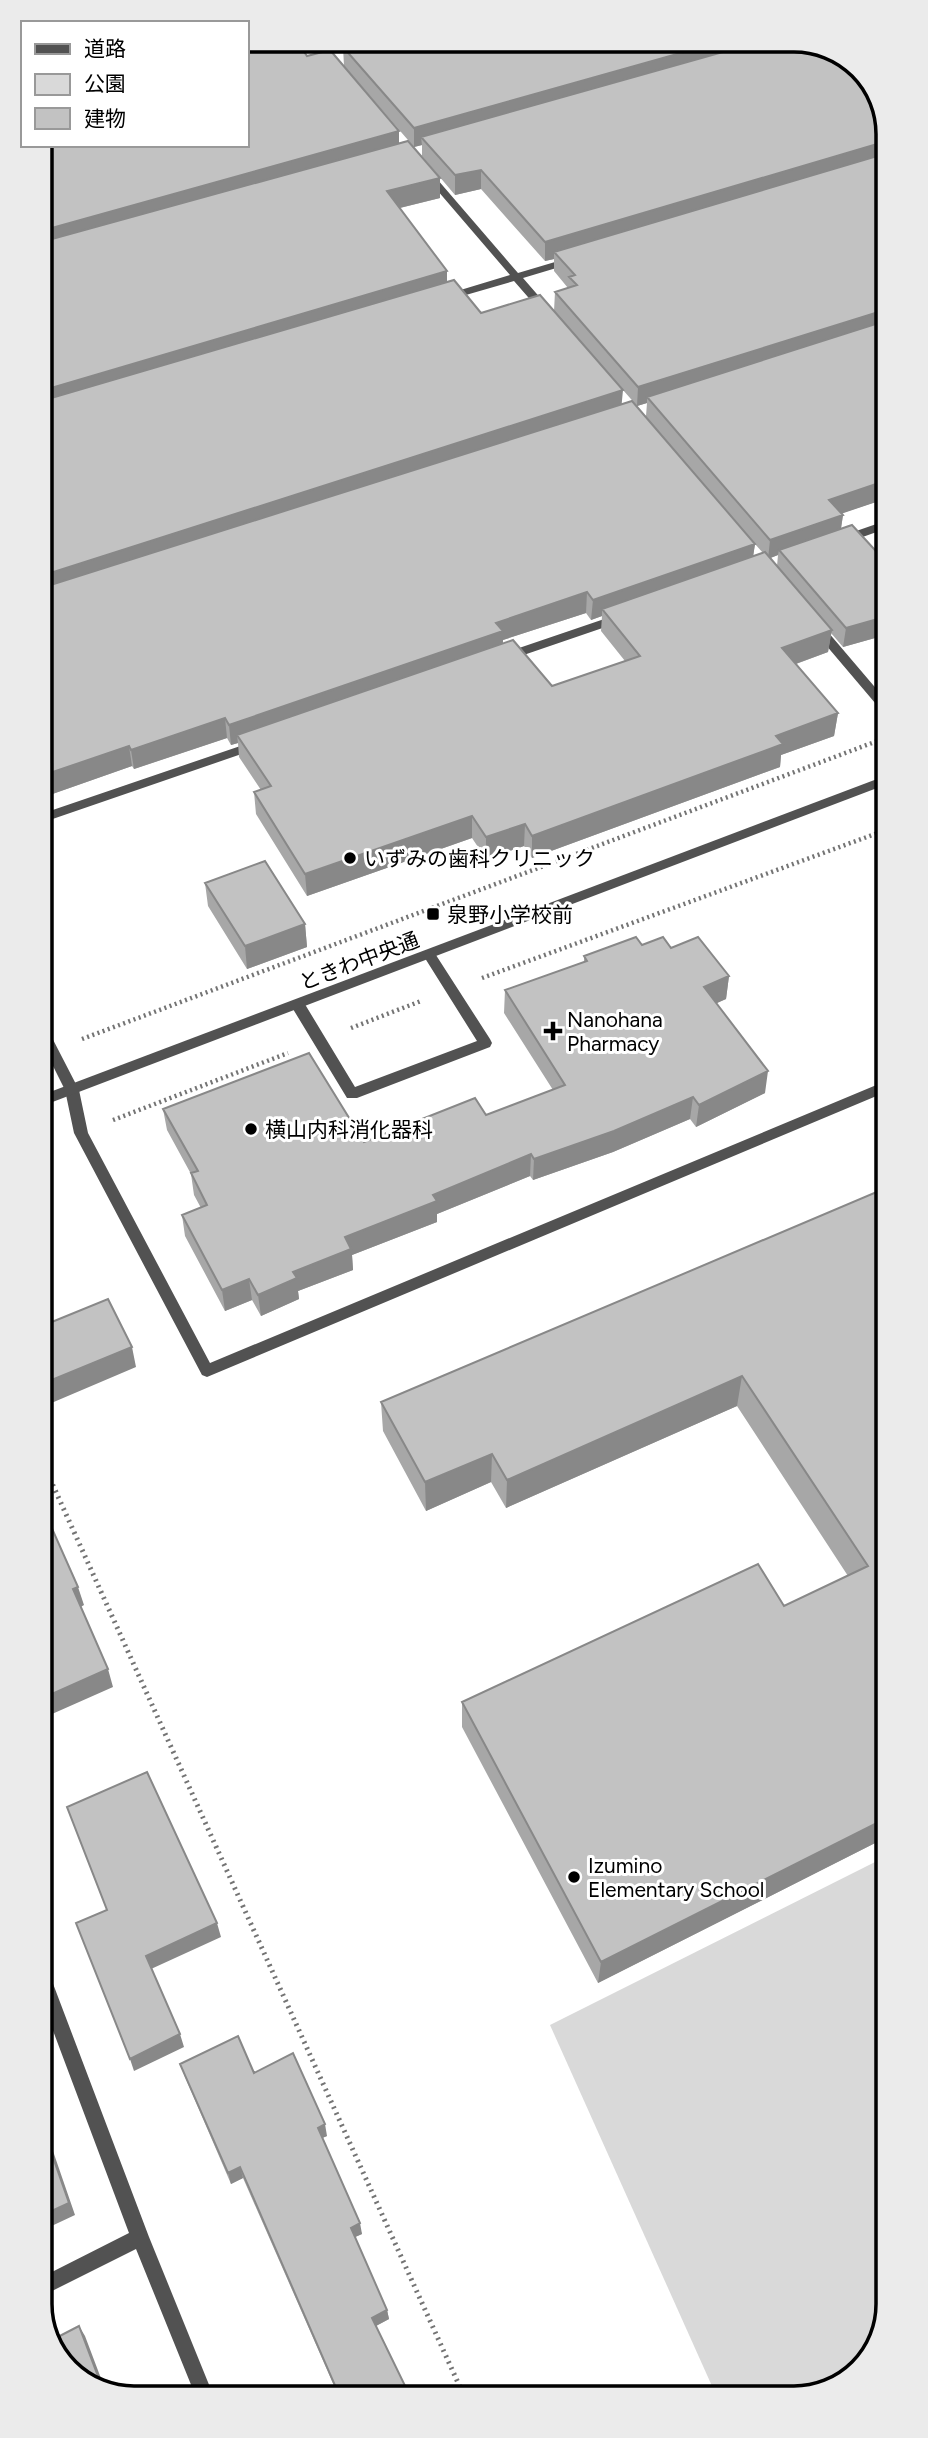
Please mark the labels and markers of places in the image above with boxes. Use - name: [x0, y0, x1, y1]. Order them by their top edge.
- place label: いずみの歯科クリニック: [364, 846, 595, 871]
- marker: いずみの歯科クリニック: [342, 850, 358, 866]
- place label: 泉野小学校前: [447, 902, 573, 927]
- marker: 泉野小学校前: [425, 906, 441, 922]
- place label: Nanohana Pharmacy: [567, 1007, 663, 1056]
- marker: Nanohana Pharmacy: [545, 1023, 561, 1039]
- place label: 横山内科消化器科: [265, 1117, 433, 1142]
- marker: 横山内科消化器科: [243, 1121, 259, 1137]
- place label: Izumino Elementary School: [588, 1853, 764, 1902]
- marker: Izumino Elementary School: [566, 1869, 582, 1885]

